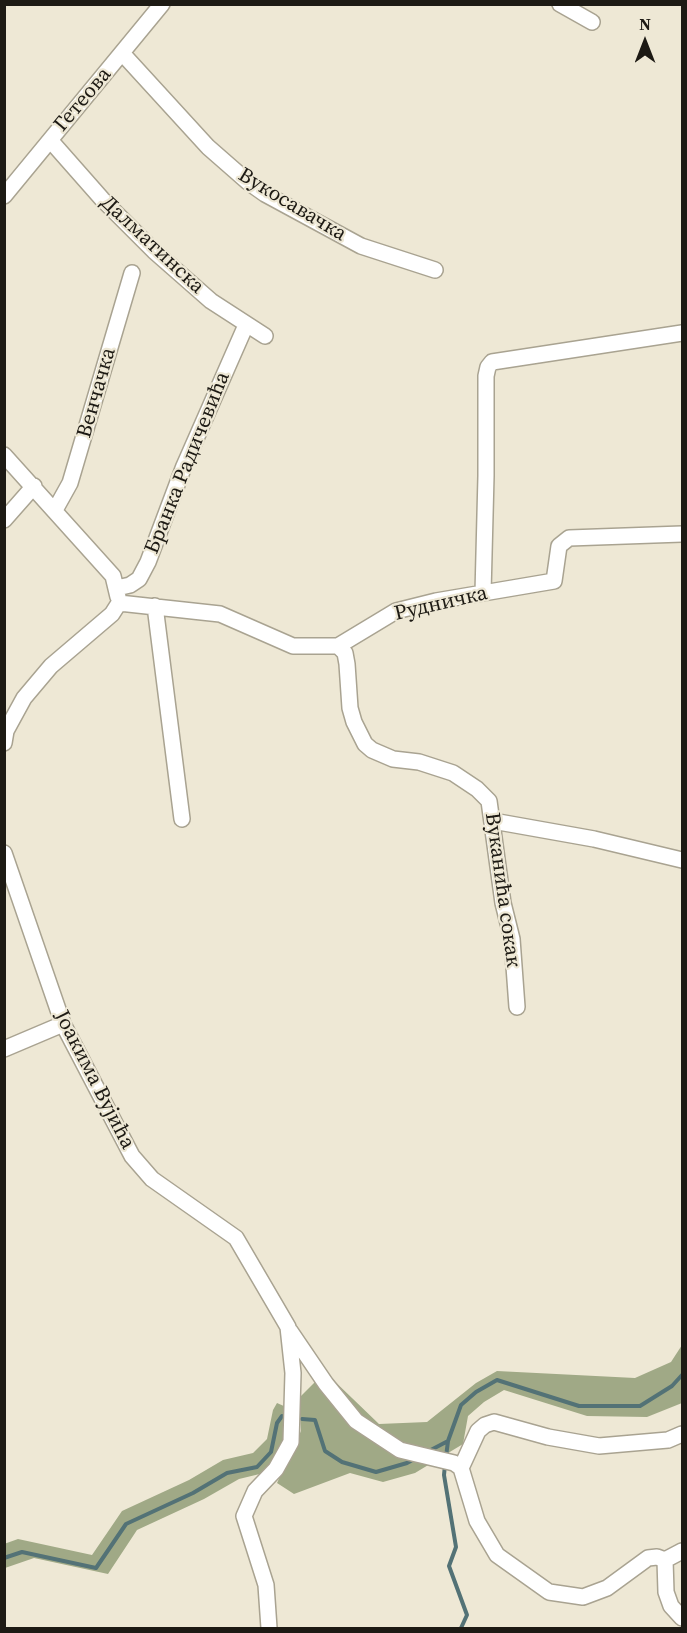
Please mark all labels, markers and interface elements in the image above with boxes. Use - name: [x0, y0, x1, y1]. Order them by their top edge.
- north arrow: [615, 12, 675, 72]
- text: N: [639, 13, 651, 35]
- street label: Гетеова: [49, 63, 117, 137]
- street label: Вукосавачка: [233, 163, 351, 247]
- street label: Далматинска: [95, 191, 209, 299]
- street label: Венчачка: [72, 345, 122, 441]
- street label: Бранка Радичевића: [140, 368, 236, 558]
- street label: Рудничка: [392, 581, 490, 627]
- street label: Вуканића сокак: [479, 811, 525, 969]
- street label: Јоакима Вујића: [48, 1006, 140, 1154]

